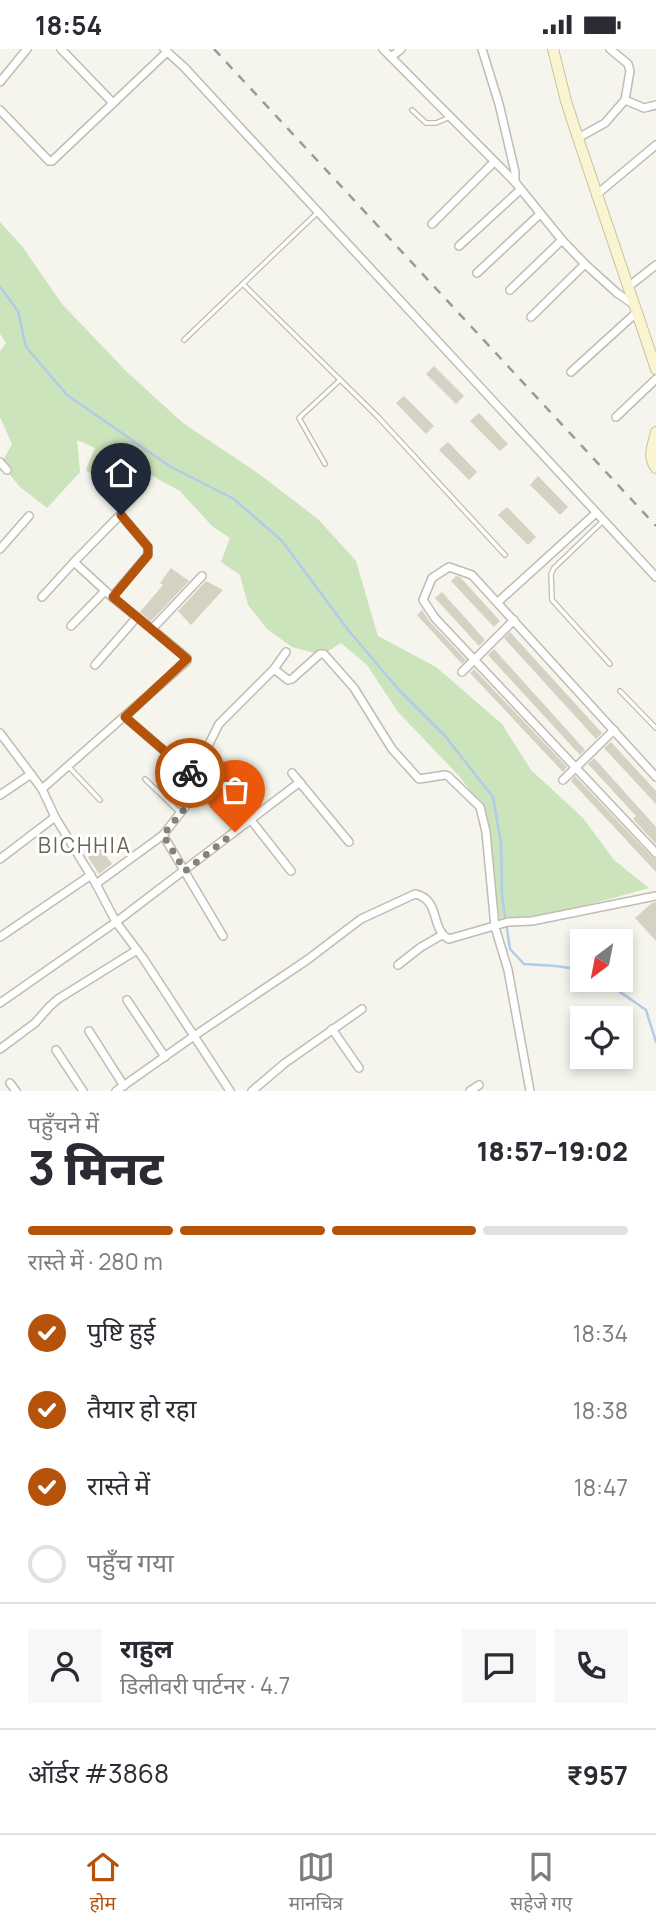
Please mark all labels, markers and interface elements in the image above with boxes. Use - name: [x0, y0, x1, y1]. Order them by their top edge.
- text: 18:54: [35, 7, 102, 43]
- pin: [91, 443, 151, 515]
- icon: home: [102, 454, 140, 492]
- courier: [155, 738, 225, 808]
- icon: bike: [171, 754, 209, 792]
- pin: [205, 760, 265, 832]
- icon: bag: [216, 771, 254, 809]
- district label: BICHHIA: [38, 831, 132, 859]
- north arrow: [570, 929, 634, 992]
- map controls: [570, 929, 633, 1069]
- button: locate: [570, 1006, 633, 1069]
- text: पहुँचने में: [28, 1108, 99, 1140]
- text: 18:57–19:02: [477, 1133, 628, 1169]
- text: 3 मिनट: [28, 1136, 163, 1199]
- text: रास्ते में · 280 m: [28, 1245, 163, 1277]
- text: पुष्टि हुई: [87, 1313, 155, 1349]
- icon: check: [28, 1314, 66, 1352]
- text: 18:34: [573, 1317, 628, 1349]
- text: तैयार हो रहा: [87, 1390, 196, 1426]
- icon: check: [28, 1391, 66, 1429]
- text: 18:38: [573, 1394, 628, 1426]
- text: रास्ते में: [87, 1467, 150, 1503]
- icon: check: [28, 1468, 66, 1506]
- text: 18:47: [574, 1471, 628, 1503]
- text: पहुँच गया: [87, 1544, 174, 1580]
- button: person: [28, 1629, 102, 1703]
- button: chat: [462, 1629, 536, 1703]
- button: phone: [554, 1629, 628, 1703]
- text: राहुल: [120, 1630, 173, 1666]
- text: डिलीवरी पार्टनर · 4.7: [120, 1669, 290, 1701]
- text: ऑर्डर #3868: [28, 1755, 169, 1791]
- text: ₹957: [567, 1757, 628, 1793]
- tab: होम: [84, 1848, 122, 1918]
- tab: मानचित्र: [289, 1848, 343, 1918]
- tab: सहेजे गए: [510, 1848, 572, 1918]

